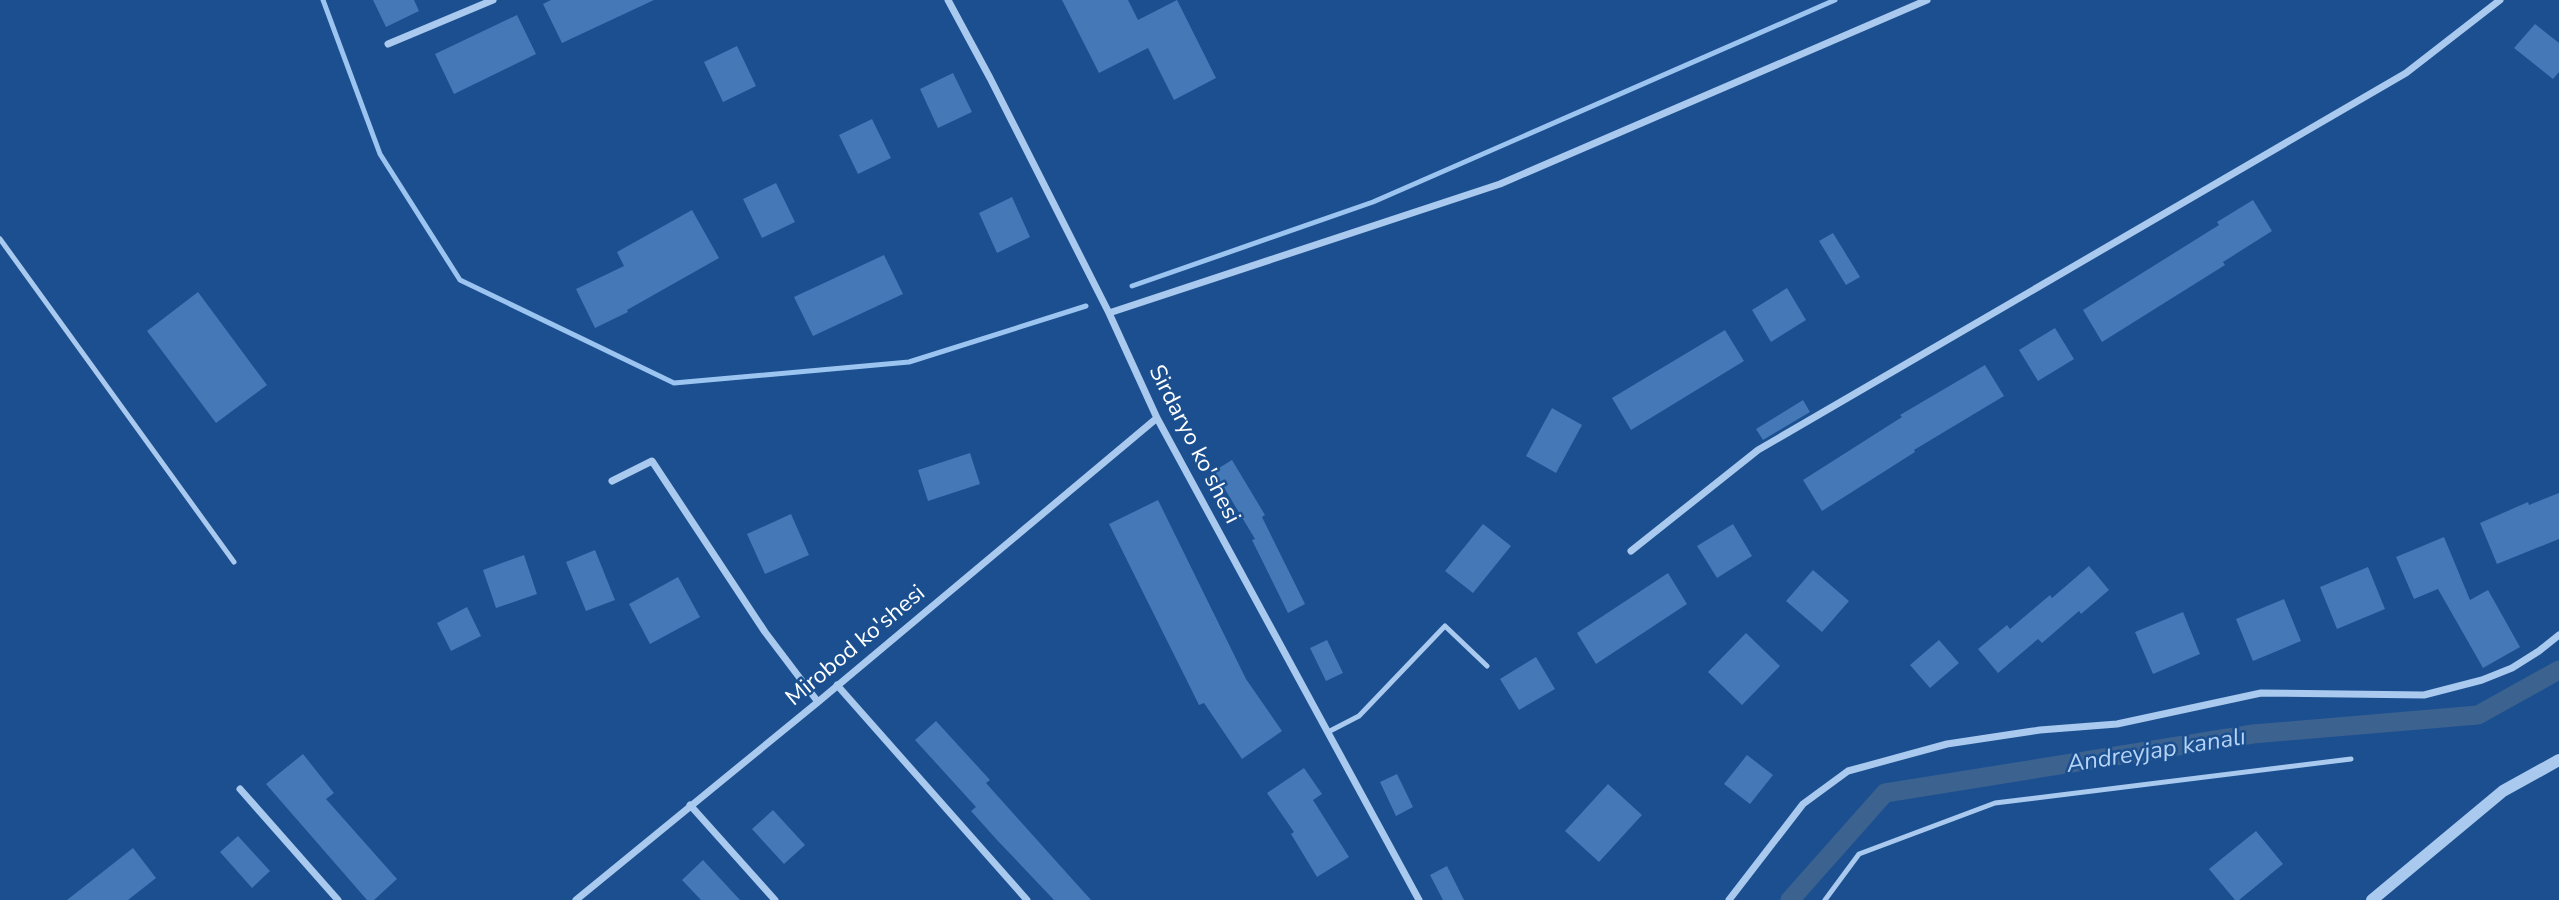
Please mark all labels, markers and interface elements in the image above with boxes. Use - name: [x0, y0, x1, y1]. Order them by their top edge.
- street label: Sirdaryo ko'shesi: [1142, 359, 1248, 529]
- street label: Mirobod ko'shesi: [779, 577, 931, 713]
- water label: Andreyjap kanalı: [2063, 720, 2248, 780]

